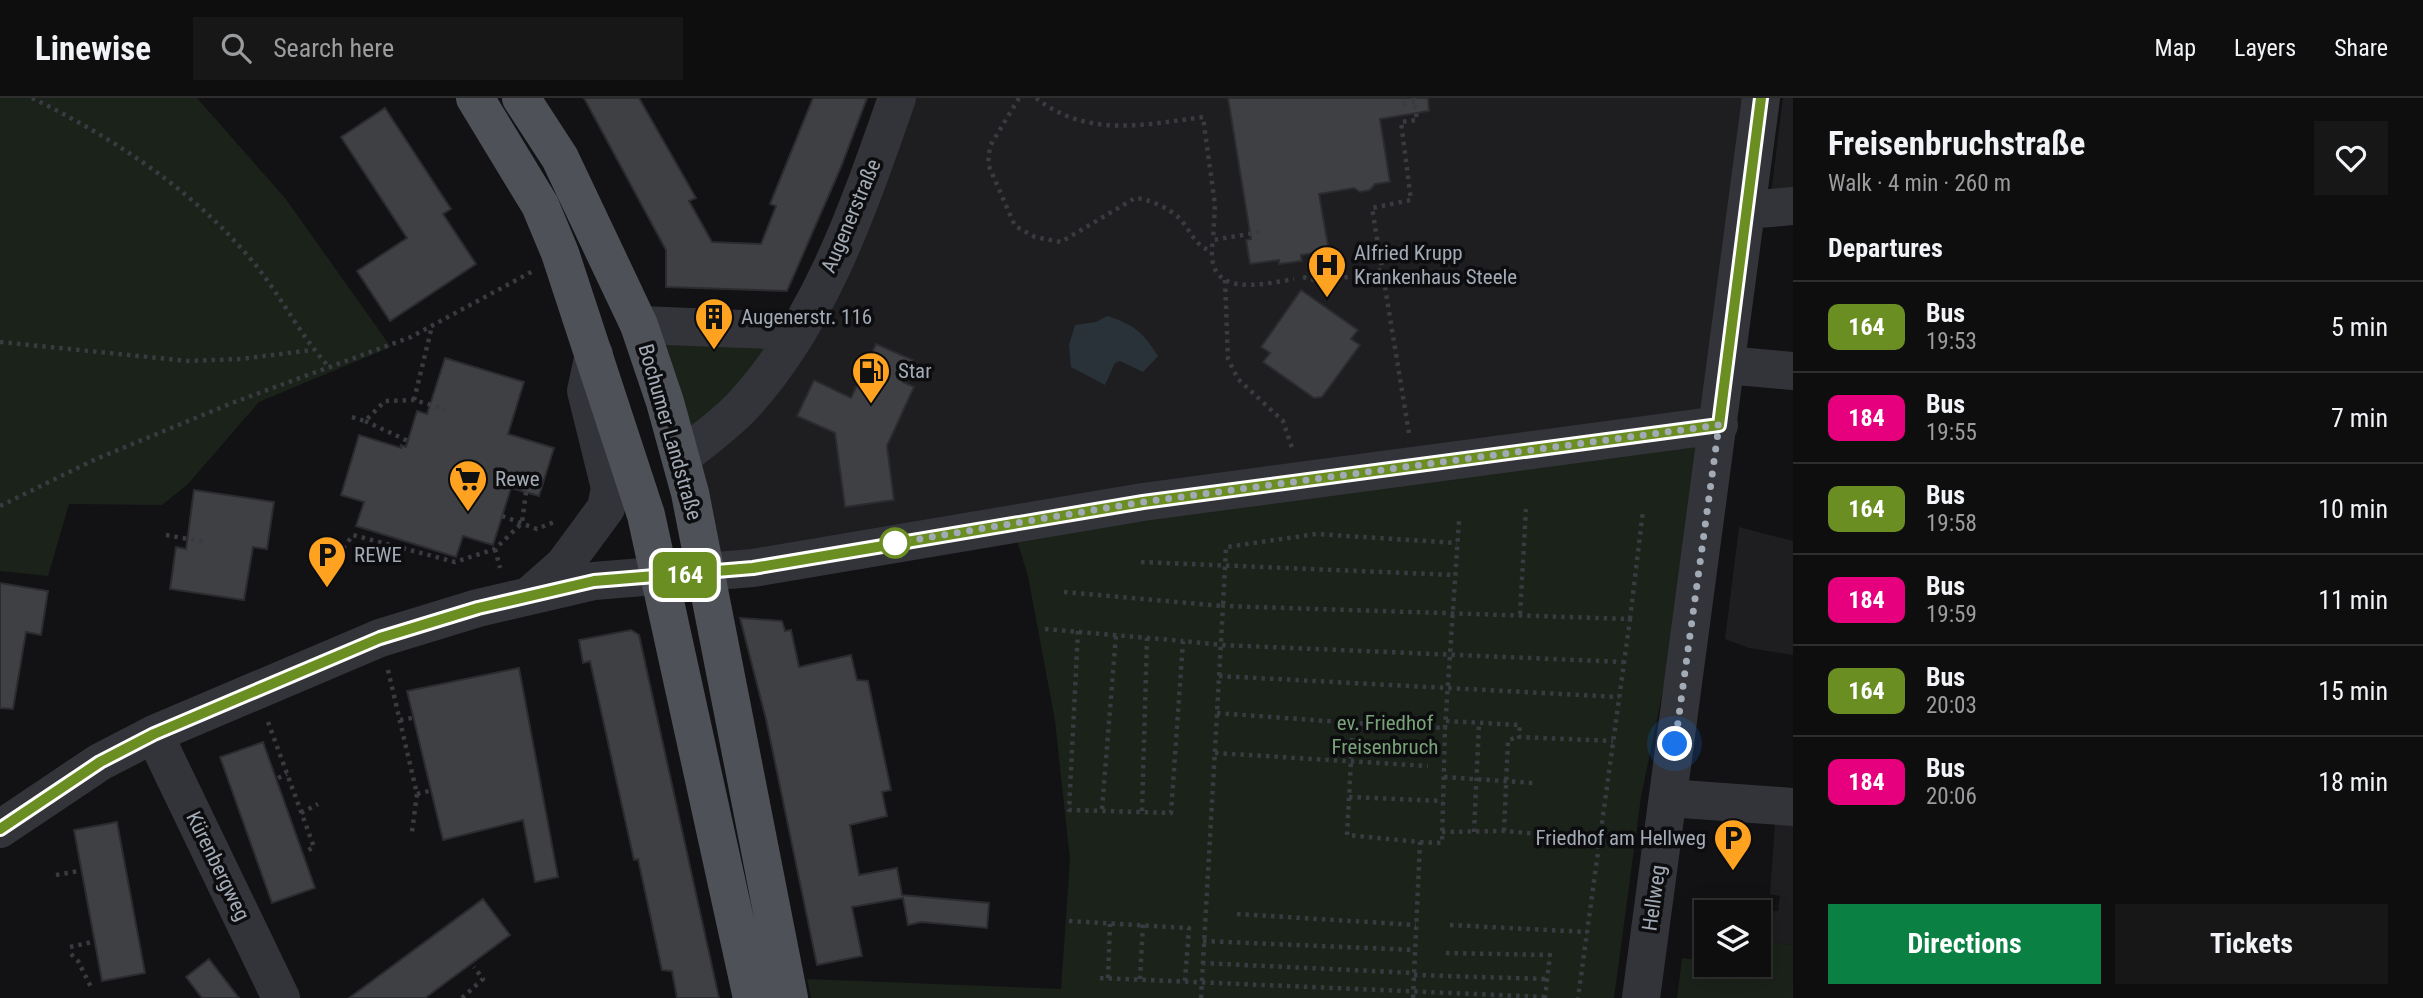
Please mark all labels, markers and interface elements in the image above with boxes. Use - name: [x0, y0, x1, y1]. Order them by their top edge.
- search box: [193, 17, 683, 80]
- text: Linewise: [35, 29, 151, 68]
- icon: search: [217, 29, 255, 67]
- text: Search here: [273, 33, 394, 63]
- text: Map: [2155, 34, 2196, 62]
- text: Layers: [2234, 34, 2296, 62]
- text: Share: [2334, 34, 2388, 62]
- button: heart: [2314, 121, 2388, 195]
- text: Freisenbruchstraße: [1828, 124, 2085, 163]
- street label: Augenerstraße: [816, 155, 886, 277]
- text: Walk · 4 min · 260 m: [1828, 170, 2011, 197]
- text: Departures: [1828, 233, 1943, 263]
- place label: Alfried Krupp Krankenhaus Steele: [1354, 241, 1517, 289]
- hospital icon: Alfried Krupp Krankenhaus Steele: [1306, 244, 1348, 299]
- building icon: Augenerstr. 116: [693, 296, 735, 351]
- text: Bus: [1926, 298, 1965, 328]
- place label: Augenerstr. 116: [741, 305, 872, 329]
- text: 5 min: [2331, 312, 2388, 342]
- text: 164: [1848, 313, 1885, 341]
- text: 19:53: [1926, 328, 1977, 355]
- street label: Bochumer Landstraße: [633, 341, 707, 523]
- fuel station icon: Star: [850, 350, 892, 405]
- place label: Star: [898, 359, 932, 383]
- text: Bus: [1926, 389, 1965, 419]
- text: 7 min: [2331, 403, 2388, 433]
- text: 184: [1848, 404, 1885, 432]
- text: 19:55: [1926, 419, 1977, 446]
- supermarket icon: Rewe: [447, 458, 489, 513]
- place label: Rewe: [495, 467, 540, 491]
- text: Bus: [1926, 480, 1965, 510]
- text: 10 min: [2318, 494, 2388, 524]
- text: 164: [1848, 495, 1885, 523]
- text: 19:58: [1926, 510, 1977, 537]
- unlabelled marker: [880, 528, 910, 558]
- parking icon: REWE: [306, 534, 348, 589]
- place label: REWE: [354, 543, 402, 567]
- line badge: 164: [645, 552, 725, 598]
- text: 164: [667, 561, 703, 589]
- text: Bus: [1926, 571, 1965, 601]
- text: 11 min: [2318, 585, 2388, 615]
- text: 184: [1848, 586, 1885, 614]
- text: 19:59: [1926, 601, 1977, 628]
- text: Bus: [1926, 662, 1965, 692]
- text: 15 min: [2318, 676, 2388, 706]
- text: 164: [1848, 677, 1885, 705]
- text: 20:03: [1926, 692, 1977, 719]
- park label: ev. Friedhof Freisenbruch: [1331, 711, 1439, 759]
- your location: [1657, 726, 1692, 761]
- text: Bus: [1926, 753, 1965, 783]
- text: 18 min: [2318, 767, 2388, 797]
- text: 184: [1848, 768, 1885, 796]
- text: 20:06: [1926, 783, 1977, 810]
- street label: Kürenbergweg: [181, 808, 255, 924]
- parking icon: Friedhof am Hellweg: [1712, 817, 1754, 872]
- place label: Friedhof am Hellweg: [1535, 826, 1706, 850]
- street label: Hellweg: [1637, 863, 1671, 933]
- map controls: [1694, 900, 1771, 977]
- button: layers: [1694, 900, 1771, 977]
- button: Directions: [1828, 904, 2101, 984]
- button: Tickets: [2115, 904, 2388, 984]

